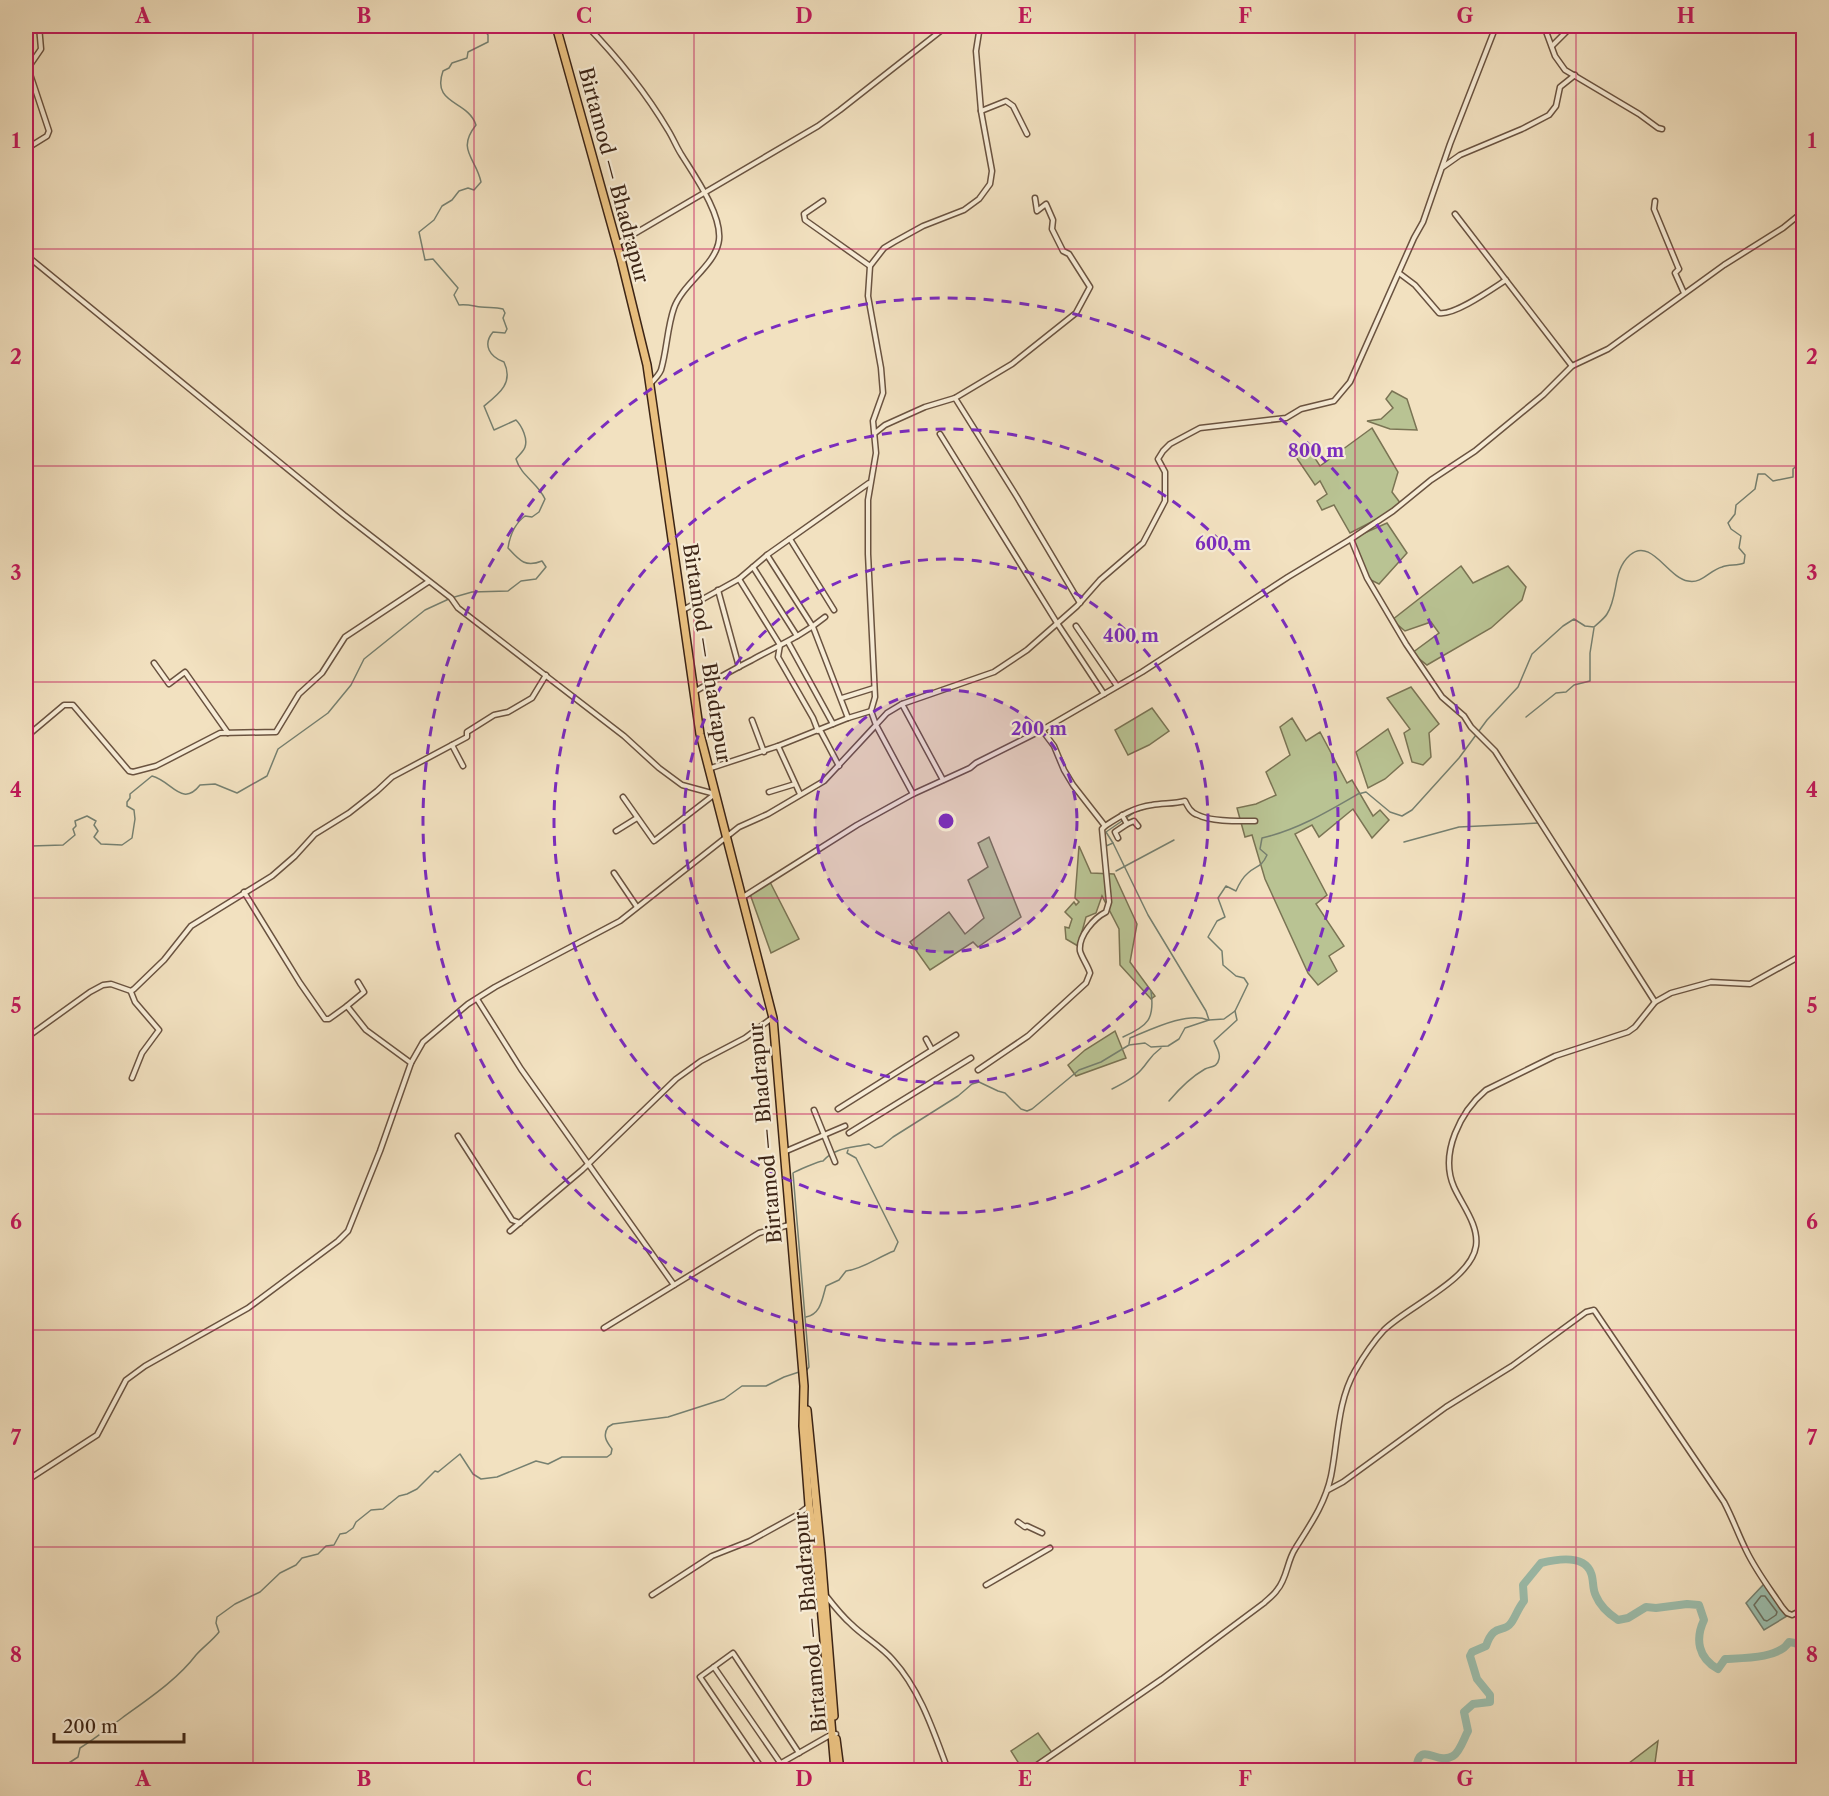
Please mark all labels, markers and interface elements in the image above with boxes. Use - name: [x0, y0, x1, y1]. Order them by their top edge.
- text: A: [134, 4, 151, 28]
- text: B: [357, 4, 372, 28]
- text: C: [576, 4, 592, 28]
- text: D: [795, 4, 813, 28]
- text: E: [1018, 4, 1032, 28]
- text: F: [1238, 4, 1252, 28]
- text: G: [1457, 4, 1474, 28]
- text: H: [1677, 4, 1695, 28]
- street label: Birtamod — Bhadrapur: [574, 65, 654, 286]
- text: 1: [12, 129, 21, 153]
- text: 1: [1808, 129, 1817, 153]
- text: 2: [10, 345, 22, 369]
- text: 2: [1806, 345, 1818, 369]
- text: 800 m: [1288, 440, 1344, 462]
- text: 600 m: [1195, 533, 1251, 555]
- street label: Birtamod — Bhadrapur: [678, 541, 736, 765]
- text: 3: [10, 561, 22, 585]
- text: 3: [1806, 561, 1818, 585]
- text: 400 m: [1103, 625, 1159, 647]
- text: 200 m: [1011, 718, 1067, 740]
- text: 4: [10, 778, 22, 802]
- text: 4: [1806, 778, 1818, 802]
- centre of rings: [936, 811, 956, 831]
- text: 5: [10, 994, 22, 1018]
- text: 5: [1806, 994, 1818, 1018]
- street label: Birtamod — Bhadrapur: [743, 1021, 787, 1245]
- text: 6: [10, 1210, 22, 1234]
- text: 6: [1806, 1210, 1818, 1234]
- text: 7: [11, 1426, 22, 1450]
- text: 7: [1807, 1426, 1818, 1450]
- street label: Birtamod — Bhadrapur: [788, 1510, 832, 1734]
- text: 8: [10, 1643, 22, 1667]
- text: 8: [1806, 1643, 1818, 1667]
- scale bar: [54, 1706, 184, 1744]
- text: 200 m: [63, 1716, 118, 1738]
- text: A: [134, 1767, 151, 1791]
- text: B: [357, 1767, 372, 1791]
- text: C: [576, 1767, 592, 1791]
- text: D: [795, 1767, 813, 1791]
- text: E: [1018, 1767, 1032, 1791]
- text: F: [1238, 1767, 1252, 1791]
- text: G: [1457, 1767, 1474, 1791]
- text: H: [1677, 1767, 1695, 1791]

